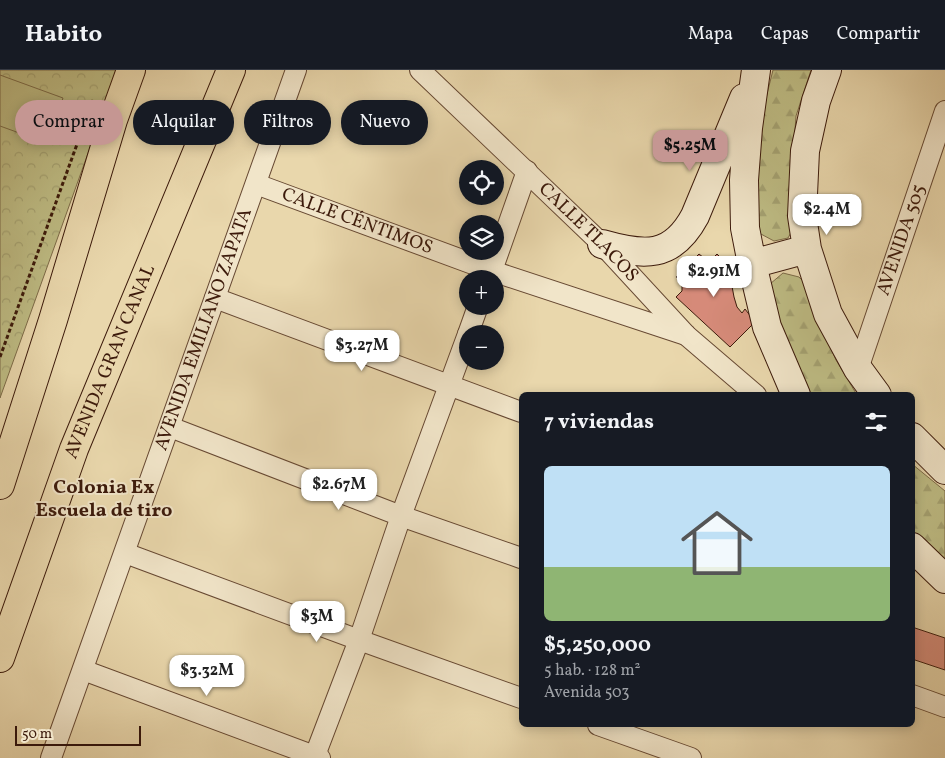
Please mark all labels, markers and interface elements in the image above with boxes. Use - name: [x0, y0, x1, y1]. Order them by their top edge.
- text: Habito: [25, 18, 102, 52]
- text: Mapa: [688, 22, 733, 47]
- text: Capas: [761, 22, 809, 47]
- text: Compartir: [837, 22, 920, 47]
- chip: Comprar: [15, 100, 123, 145]
- chip: Alquilar: [133, 100, 234, 145]
- chip: Filtros: [244, 100, 331, 145]
- chip: Nuevo: [341, 100, 428, 145]
- pin: $5.25M: [649, 129, 731, 172]
- text: $5.25M: [664, 135, 716, 157]
- map controls: [459, 160, 504, 370]
- button: locate: [459, 160, 504, 205]
- street label: CALLE TLACOS: [532, 177, 644, 288]
- street label: AVENIDA 505: [871, 181, 932, 299]
- street label: CALLE CÉNTIMOS: [278, 182, 437, 261]
- pin: $2.4M: [792, 194, 862, 236]
- text: $2.4M: [804, 199, 850, 221]
- street label: AVENIDA EMILIANO ZAPATA: [149, 205, 259, 454]
- button: layers: [459, 215, 504, 260]
- pin: $2.91M: [673, 256, 755, 298]
- street label: AVENIDA GRAN CANAL: [59, 261, 162, 462]
- text: $2.91M: [688, 261, 740, 283]
- button: +: [459, 270, 504, 315]
- button: −: [459, 325, 504, 370]
- pin: $3.27M: [321, 330, 403, 372]
- text: $3.27M: [336, 335, 388, 357]
- text: 7 viviendas: [544, 408, 654, 437]
- icon: filters: [862, 408, 890, 436]
- pin: $2.67M: [298, 468, 380, 511]
- district label: Colonia Ex Escuela de tiro: [35, 474, 173, 525]
- text: $2.67M: [312, 474, 366, 496]
- icon: home: [672, 498, 762, 588]
- pin: $3M: [293, 600, 341, 643]
- text: $3M: [301, 606, 333, 628]
- text: $5,250,000: [544, 631, 651, 660]
- pin: $3.32M: [166, 654, 248, 697]
- text: $3.32M: [180, 660, 234, 682]
- text: 5 hab. · 128 m²: [544, 660, 641, 682]
- text: Avenida 503: [544, 682, 630, 704]
- scale bar: [15, 723, 141, 746]
- text: 50 m: [22, 725, 52, 744]

